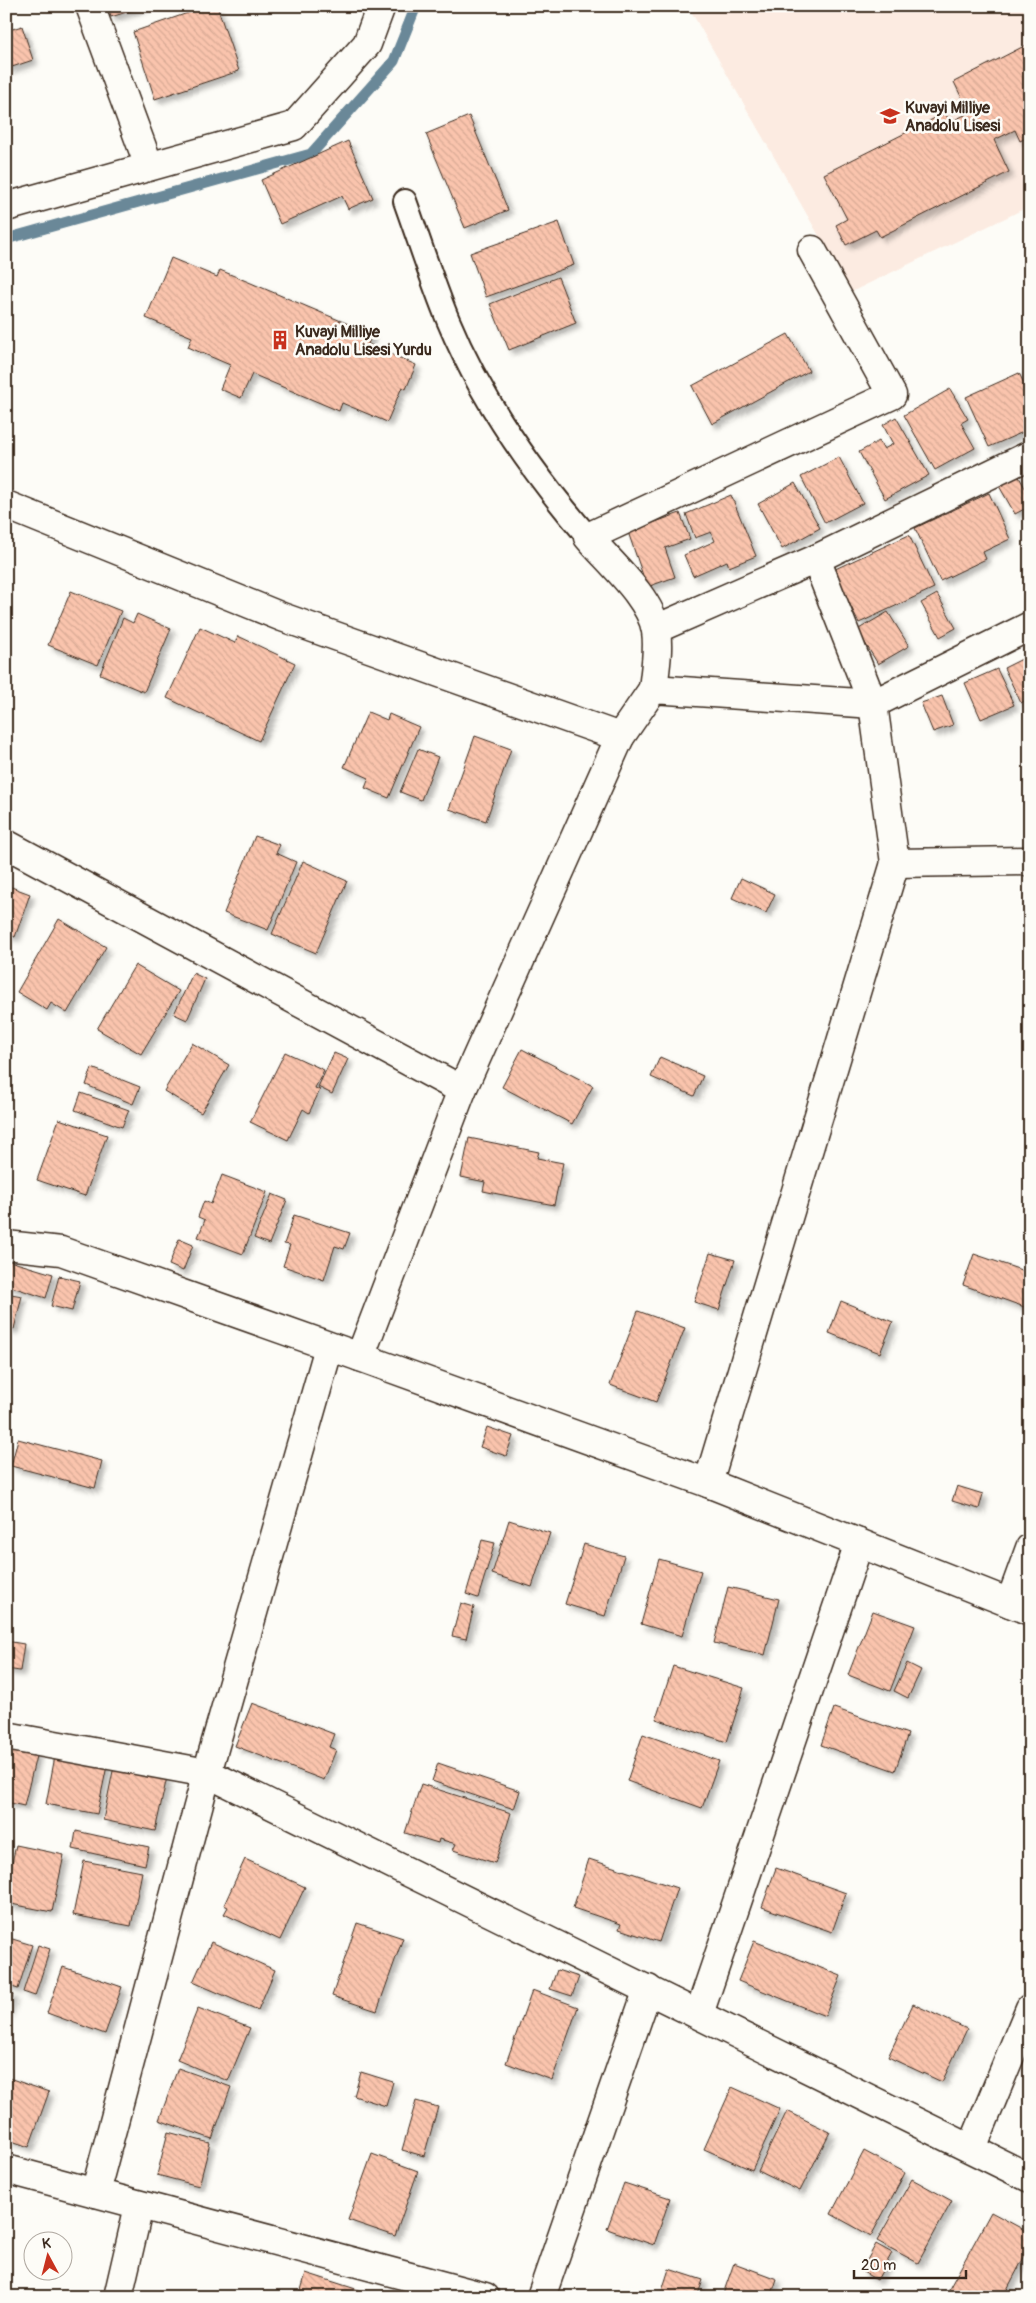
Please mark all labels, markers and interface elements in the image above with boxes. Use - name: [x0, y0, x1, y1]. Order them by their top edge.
- place label: Kuvayi Milliye Anadolu Lisesi: [905, 98, 1000, 136]
- school or university icon: Kuvayi Milliye Anadolu Lisesi: [879, 105, 901, 127]
- place label: Kuvayi Milliye Anadolu Lisesi Yurdu: [295, 322, 432, 360]
- building icon: Kuvayi Milliye Anadolu Lisesi Yurdu: [269, 329, 291, 351]
- north arrow: [22, 2230, 72, 2280]
- text: K: [41, 2235, 52, 2253]
- scale bar: [854, 2248, 966, 2280]
- text: 20 m: [861, 2256, 896, 2275]

